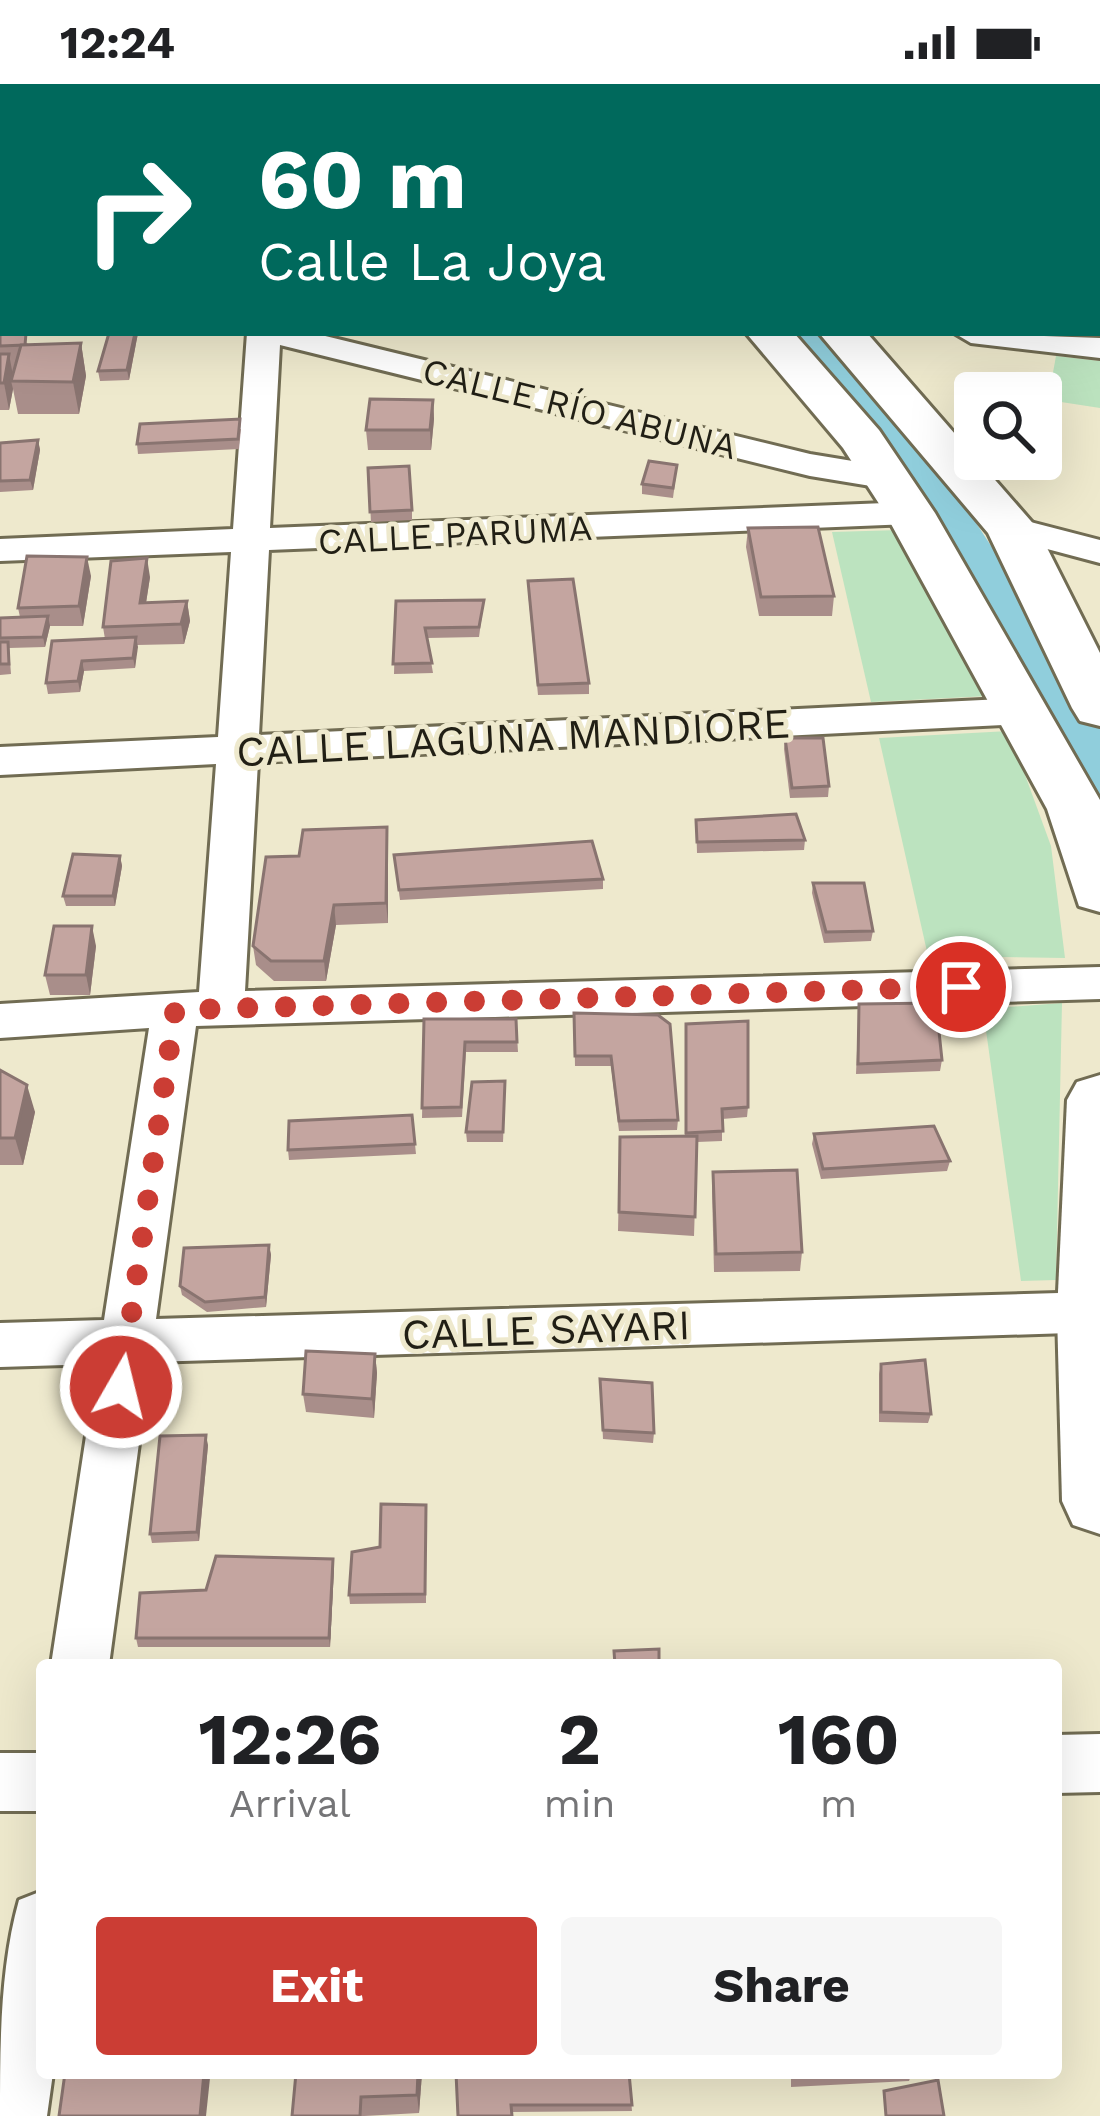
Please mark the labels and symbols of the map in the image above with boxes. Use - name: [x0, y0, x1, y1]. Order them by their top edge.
- street label: CALLE RÍO ABUNA: [418, 350, 741, 468]
- street label: CALLE PARUMA: [317, 507, 593, 563]
- street label: CALLE LAGUNA MANDIORE: [235, 699, 791, 776]
- pin: [910, 936, 1012, 1038]
- street label: CALLE SAYARI: [401, 1300, 691, 1359]
- position arrow: [58, 1324, 184, 1450]

